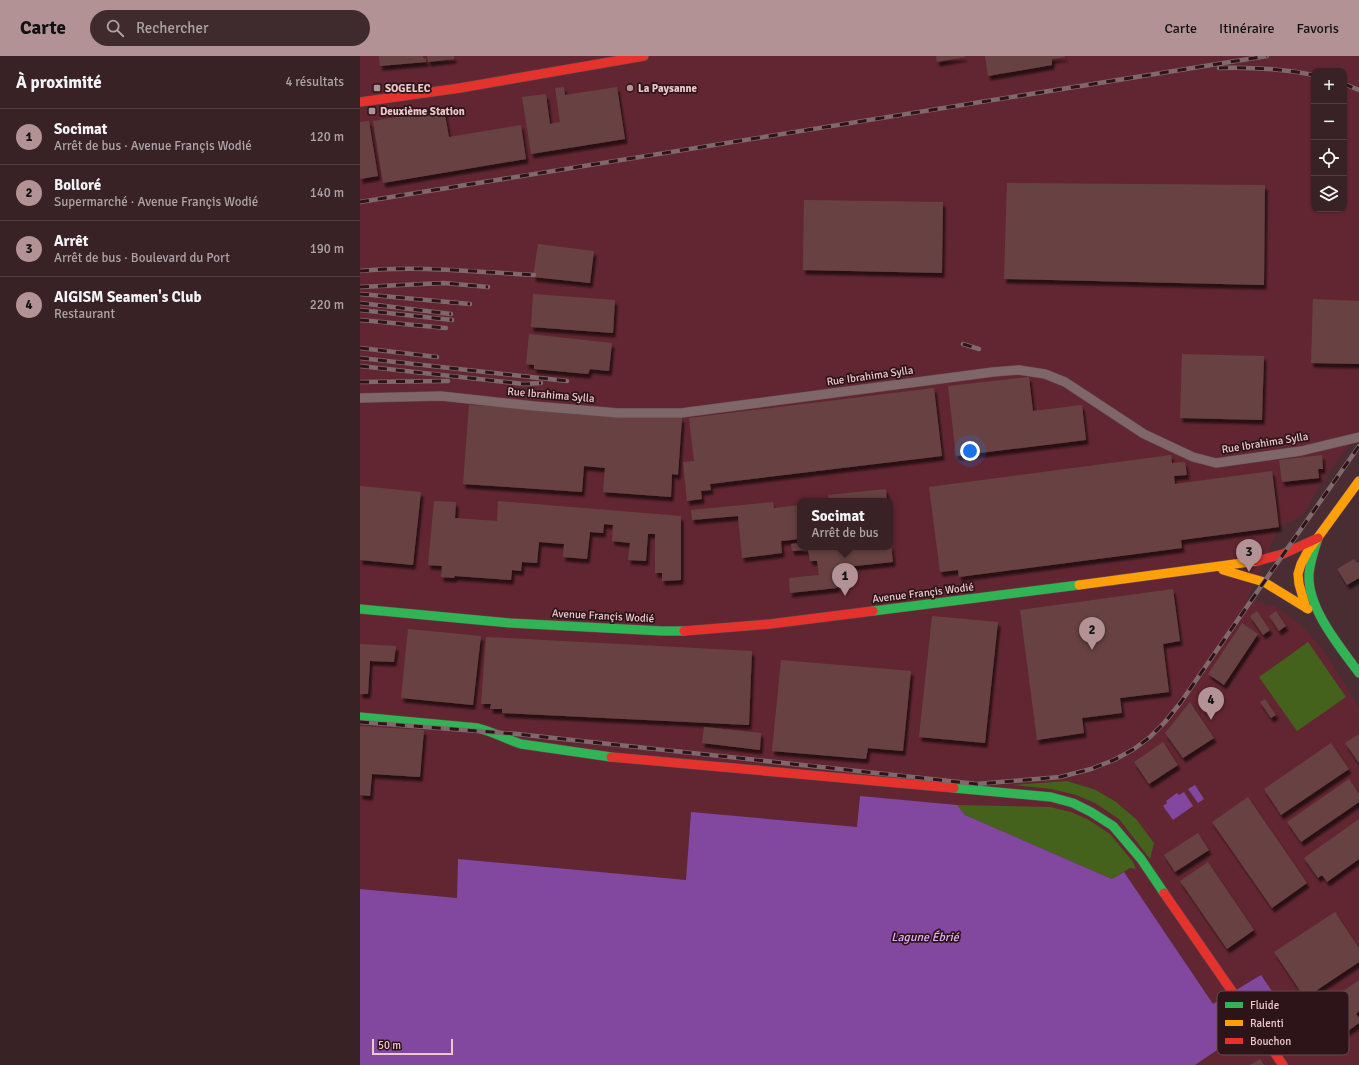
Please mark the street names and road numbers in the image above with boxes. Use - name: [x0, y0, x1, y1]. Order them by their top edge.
- street label: Rue Ibrahima Sylla: [826, 363, 915, 389]
- street label: Rue Ibrahima Sylla: [507, 385, 596, 405]
- street label: Rue Ibrahima Sylla: [1221, 430, 1310, 456]
- street label: Avenue Françis Wodié: [871, 580, 975, 606]
- street label: Avenue Françis Wodié: [552, 607, 654, 625]

